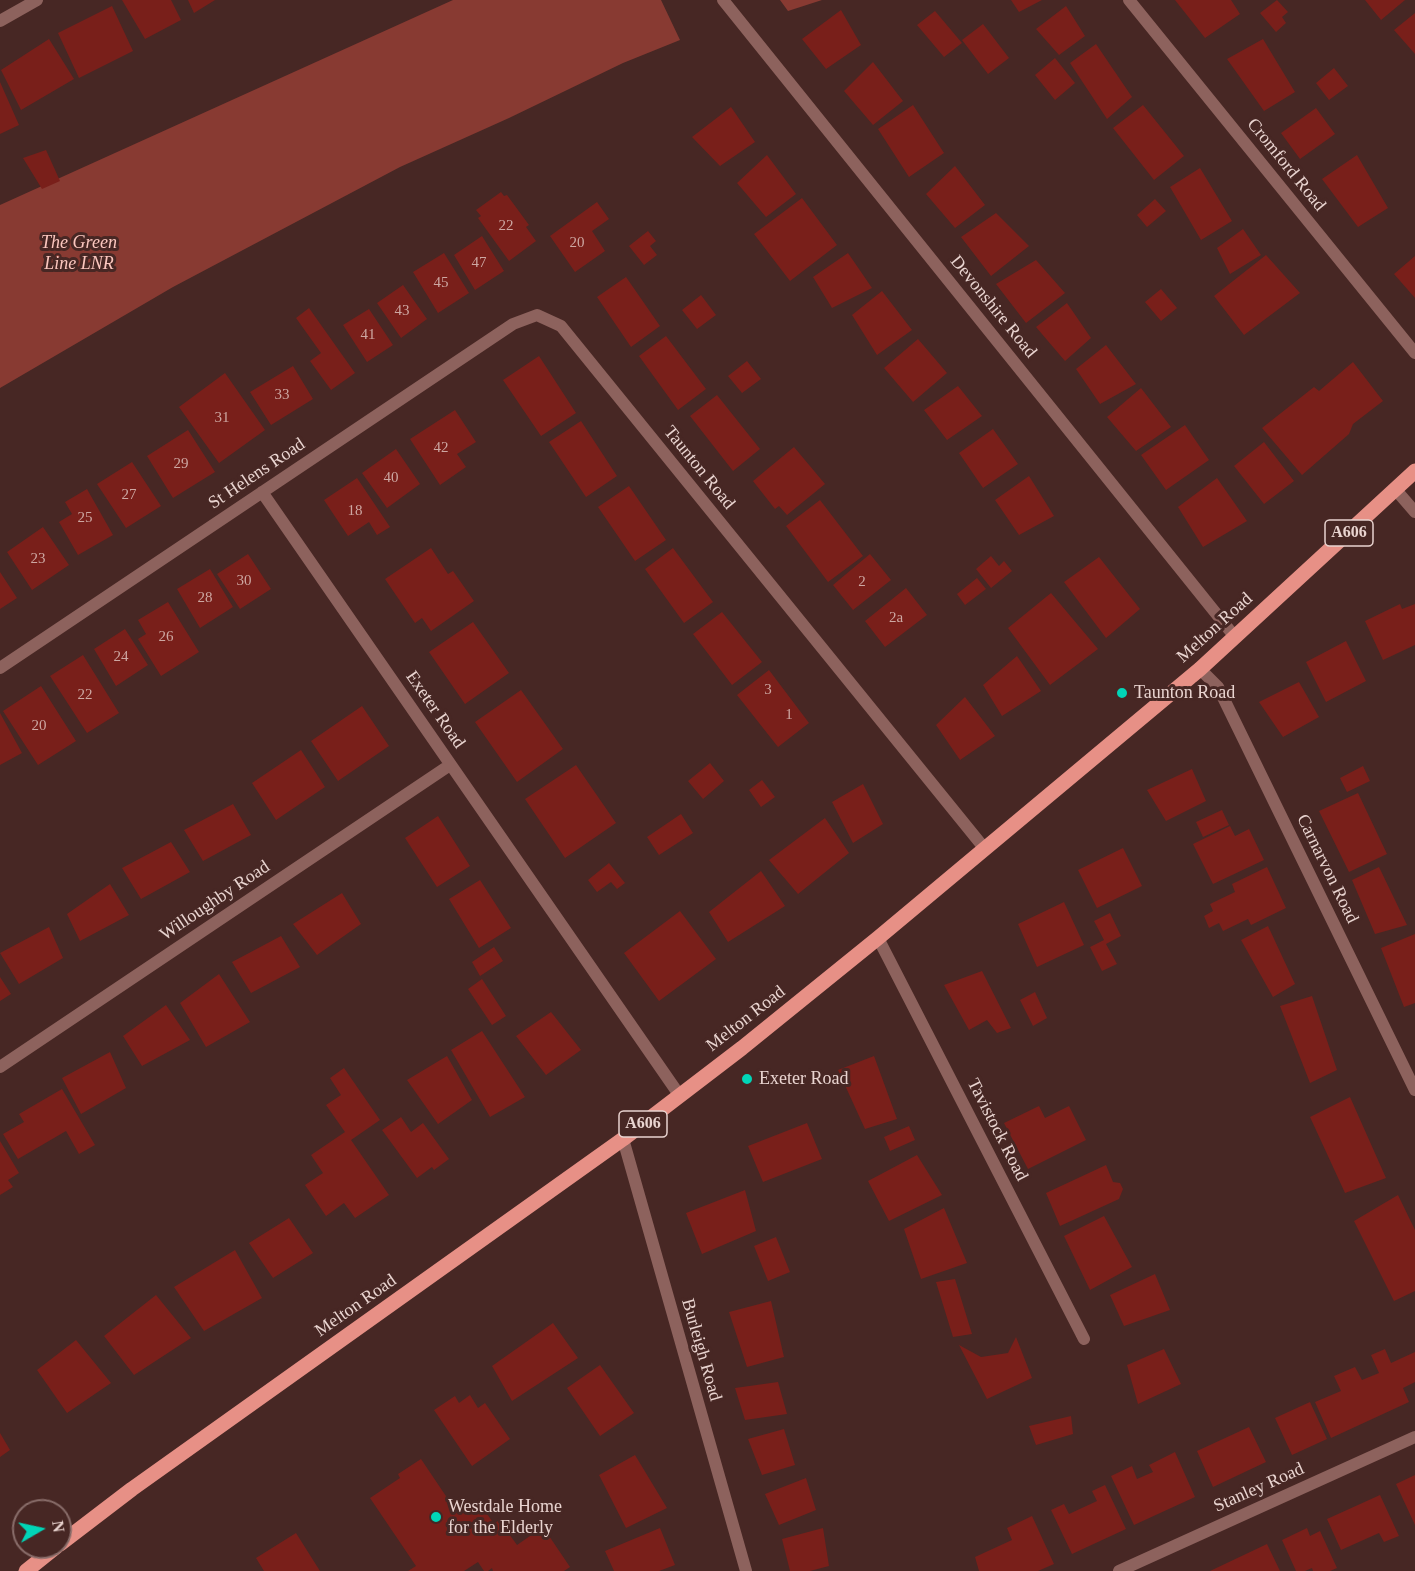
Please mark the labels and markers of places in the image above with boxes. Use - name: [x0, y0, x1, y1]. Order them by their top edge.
- place label: Taunton Road: [1134, 682, 1235, 704]
- marker: Taunton Road: [1115, 686, 1129, 700]
- place label: Exeter Road: [759, 1068, 848, 1090]
- marker: Exeter Road: [740, 1072, 754, 1086]
- place label: Westdale Home for the Elderly: [448, 1496, 562, 1538]
- marker: Westdale Home for the Elderly: [429, 1510, 443, 1524]

